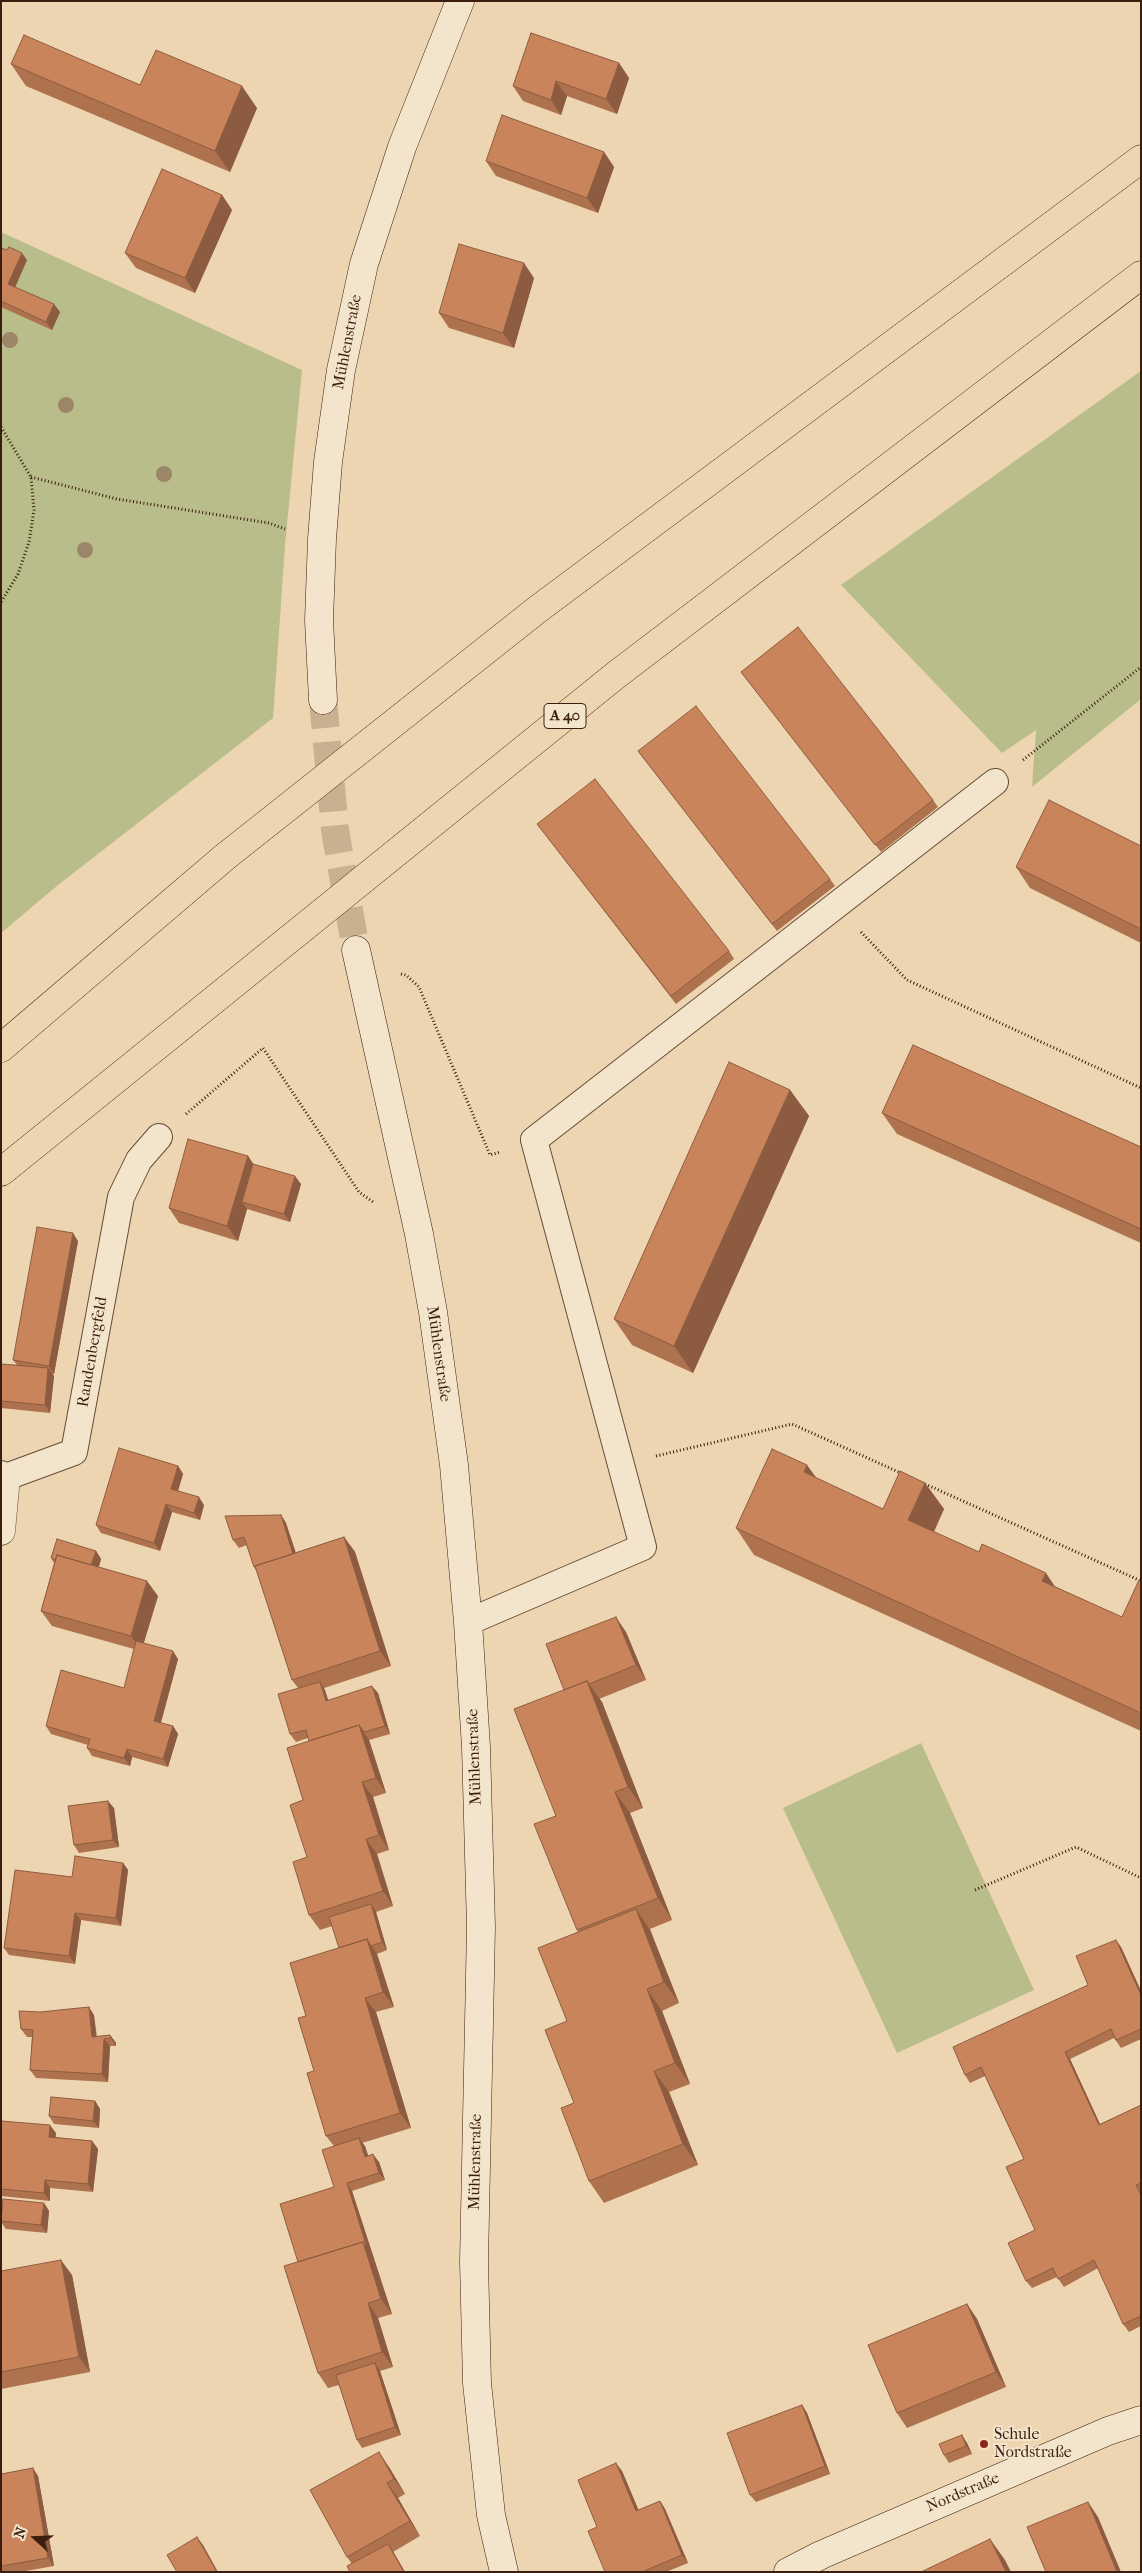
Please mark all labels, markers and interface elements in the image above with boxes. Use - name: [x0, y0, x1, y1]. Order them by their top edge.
- street label: Mühlenstraße: [329, 293, 367, 391]
- road number: A 40: [544, 704, 586, 728]
- street label: Randenbergfeld: [74, 1295, 112, 1409]
- street label: Mühlenstraße: [422, 1305, 454, 1403]
- street label: Mühlenstraße: [464, 1708, 486, 1806]
- street label: Mühlenstraße: [466, 2114, 486, 2210]
- place label: Schule Nordstraße: [994, 2425, 1072, 2463]
- marker: Schule Nordstraße: [978, 2438, 990, 2450]
- street label: Nordstraße: [923, 2469, 1003, 2517]
- north arrow: [10, 2513, 60, 2563]
- text: N: [11, 2525, 30, 2541]

